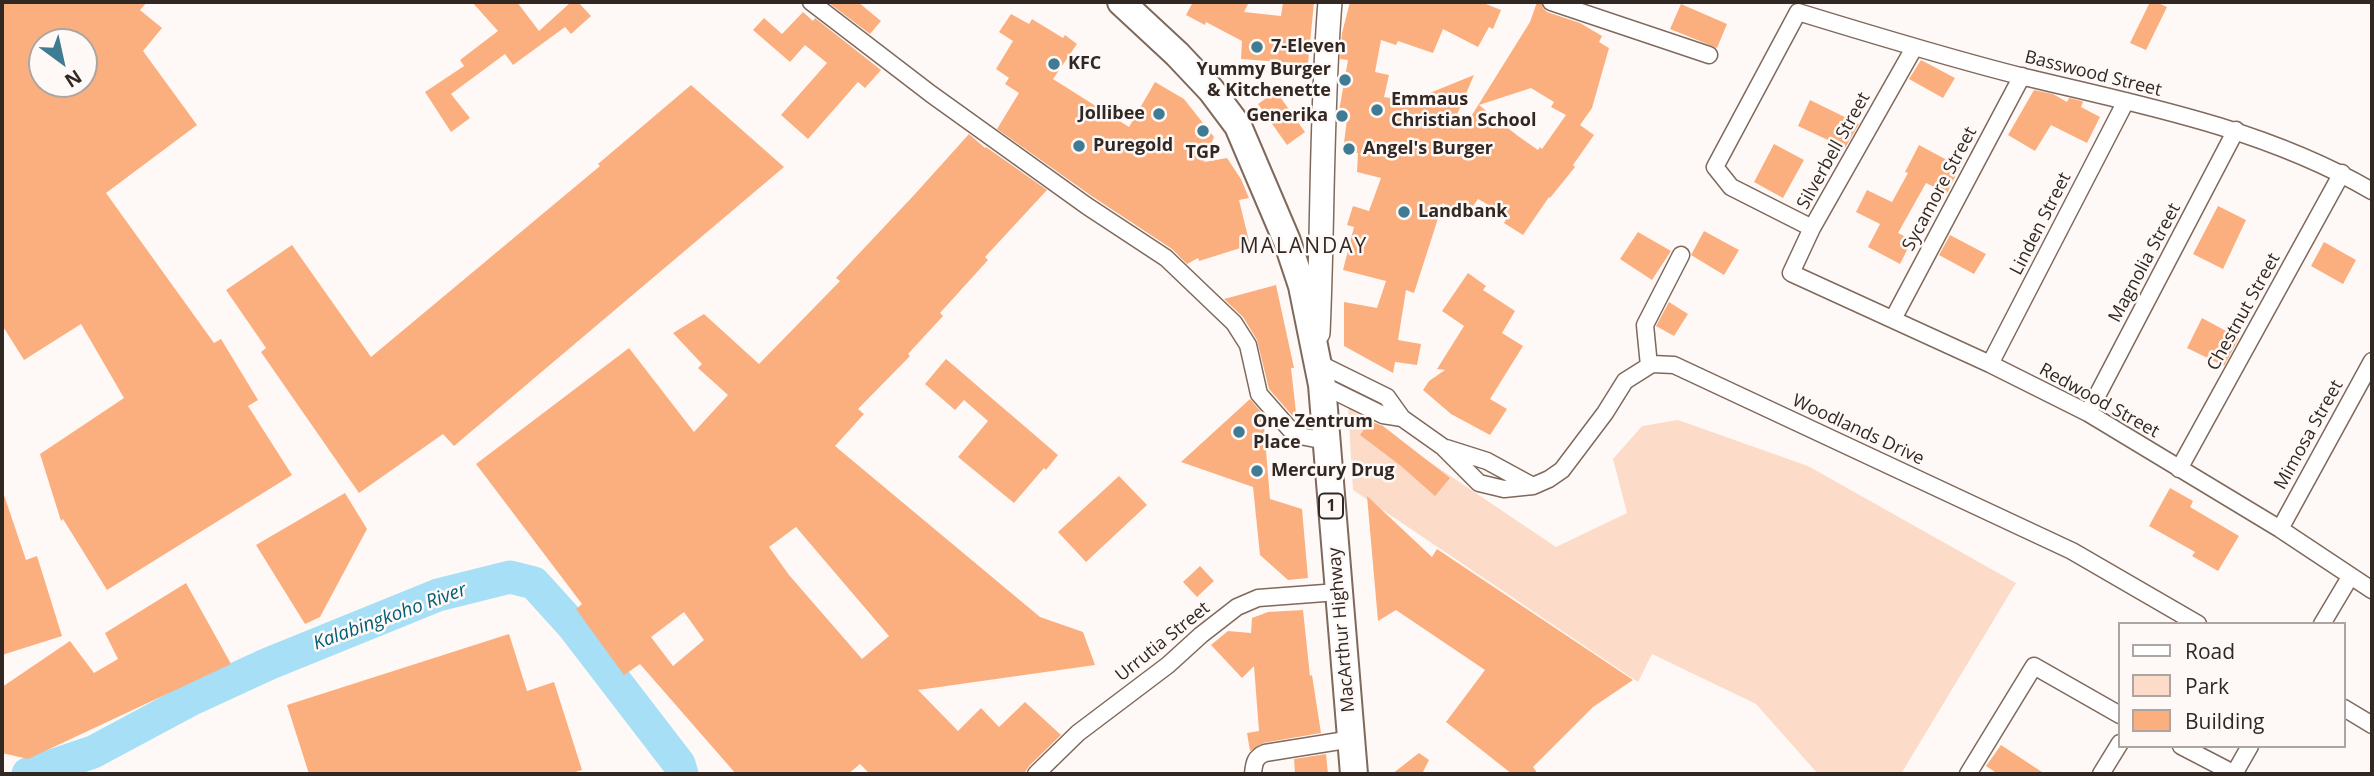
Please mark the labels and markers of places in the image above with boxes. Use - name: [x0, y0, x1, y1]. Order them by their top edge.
- place label: 7-Eleven: [1271, 36, 1346, 58]
- marker: 7-Eleven: [1249, 39, 1265, 55]
- place label: KFC: [1068, 53, 1101, 75]
- marker: KFC: [1046, 56, 1062, 72]
- place label: Yummy Burger & Kitchenette: [1197, 59, 1331, 102]
- marker: Yummy Burger & Kitchenette: [1337, 72, 1353, 88]
- place label: Emmaus Christian School: [1391, 89, 1536, 132]
- marker: Emmaus Christian School: [1369, 102, 1385, 118]
- place label: Jollibee: [1079, 103, 1145, 125]
- place label: Generika: [1246, 105, 1328, 127]
- marker: Jollibee: [1151, 106, 1167, 122]
- marker: Generika: [1334, 108, 1350, 124]
- marker: TGP: [1195, 123, 1211, 139]
- place label: Puregold: [1093, 135, 1173, 157]
- marker: Puregold: [1071, 138, 1087, 154]
- place label: Angel's Burger: [1363, 138, 1493, 160]
- marker: Angel's Burger: [1341, 141, 1357, 157]
- place label: TGP: [1186, 142, 1220, 164]
- place label: Landbank: [1418, 201, 1508, 223]
- marker: Landbank: [1396, 204, 1412, 220]
- place label: One Zentrum Place: [1253, 411, 1373, 453]
- marker: One Zentrum Place: [1231, 424, 1247, 440]
- place label: Mercury Drug: [1271, 460, 1394, 482]
- marker: Mercury Drug: [1249, 463, 1265, 479]

